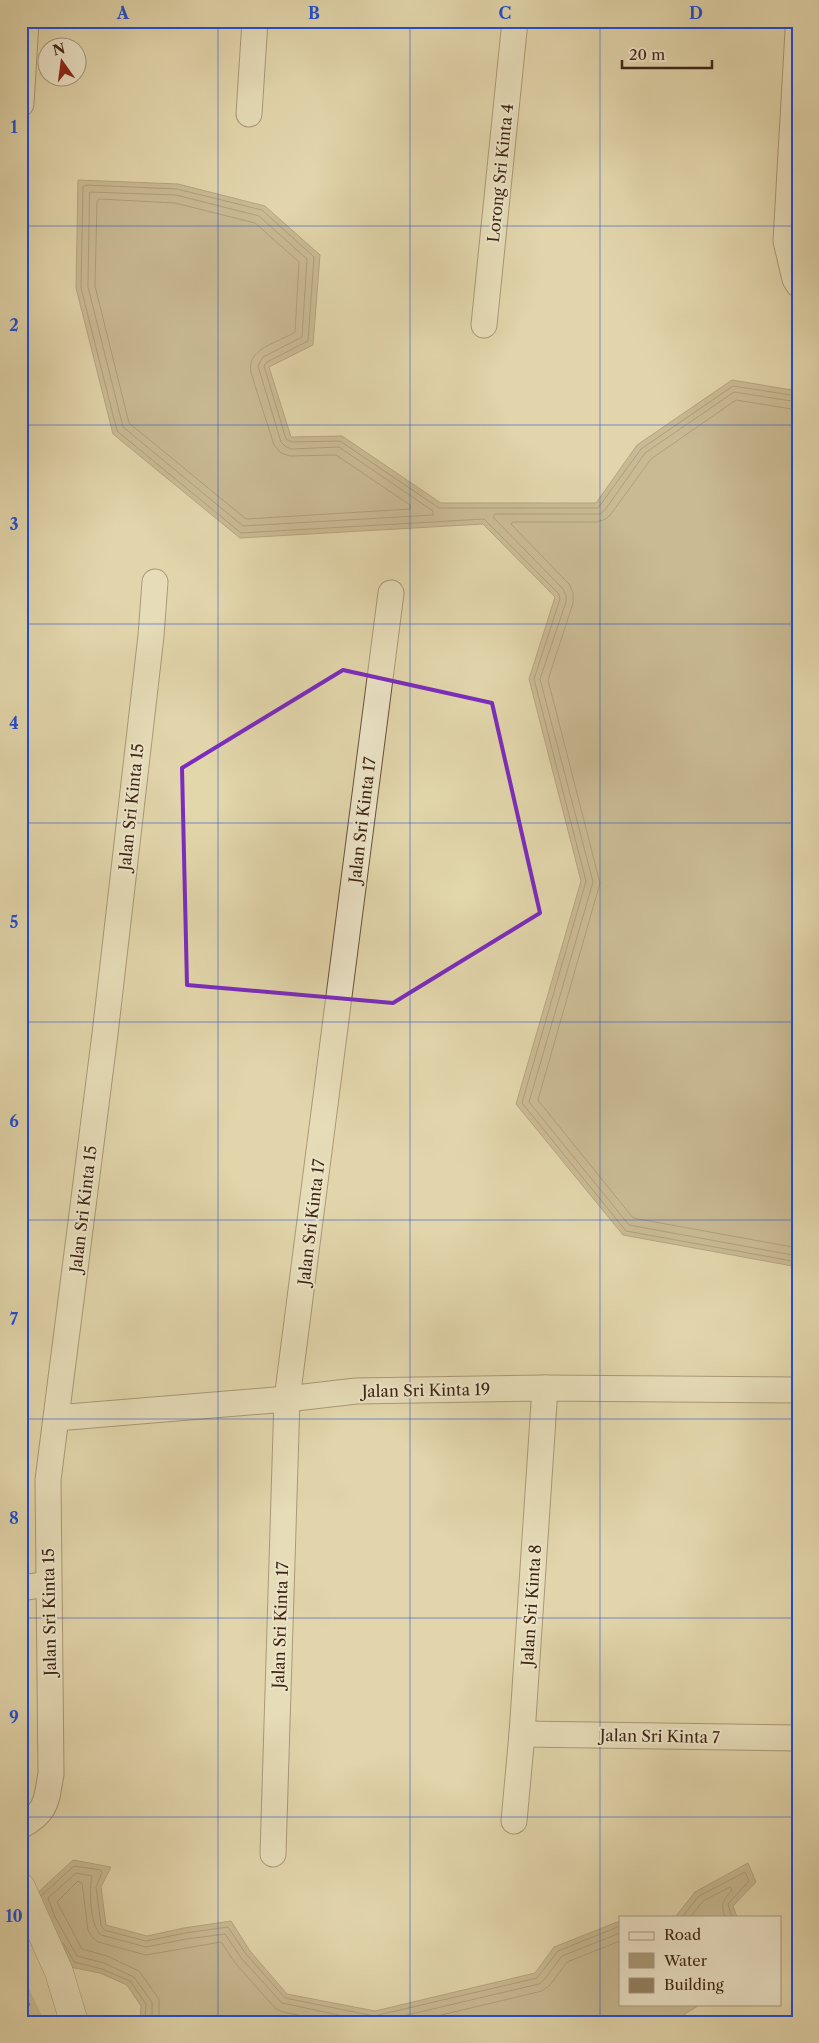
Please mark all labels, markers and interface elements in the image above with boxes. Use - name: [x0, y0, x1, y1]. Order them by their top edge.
- text: A: [116, 3, 130, 23]
- text: B: [308, 3, 320, 23]
- text: C: [499, 3, 511, 23]
- text: D: [689, 3, 703, 23]
- north arrow: [38, 38, 88, 88]
- scale bar: [622, 38, 712, 70]
- text: N: [51, 39, 67, 60]
- text: 20 m: [629, 45, 665, 64]
- street label: Lorong Sri Kinta 4: [483, 103, 517, 243]
- text: 1: [10, 117, 18, 137]
- text: 2: [9, 315, 19, 335]
- text: 3: [9, 514, 19, 534]
- text: 4: [9, 713, 19, 733]
- street label: Jalan Sri Kinta 15: [114, 742, 148, 875]
- street label: Jalan Sri Kinta 17: [344, 756, 380, 887]
- text: 5: [10, 912, 19, 932]
- text: 6: [9, 1111, 19, 1131]
- street label: Jalan Sri Kinta 15: [65, 1144, 101, 1277]
- street label: Jalan Sri Kinta 17: [293, 1158, 329, 1289]
- text: 7: [10, 1309, 19, 1329]
- street label: Jalan Sri Kinta 19: [359, 1379, 490, 1401]
- text: 8: [9, 1508, 19, 1528]
- street label: Jalan Sri Kinta 8: [517, 1544, 545, 1669]
- street label: Jalan Sri Kinta 15: [38, 1548, 60, 1679]
- street label: Jalan Sri Kinta 17: [268, 1561, 292, 1692]
- text: 9: [9, 1707, 19, 1727]
- street label: Jalan Sri Kinta 7: [597, 1725, 720, 1747]
- text: 10: [5, 1906, 23, 1926]
- legend: [619, 1916, 782, 2006]
- text: Road: [664, 1925, 701, 1944]
- text: Water: [663, 1951, 708, 1970]
- text: Building: [664, 1975, 724, 1994]

